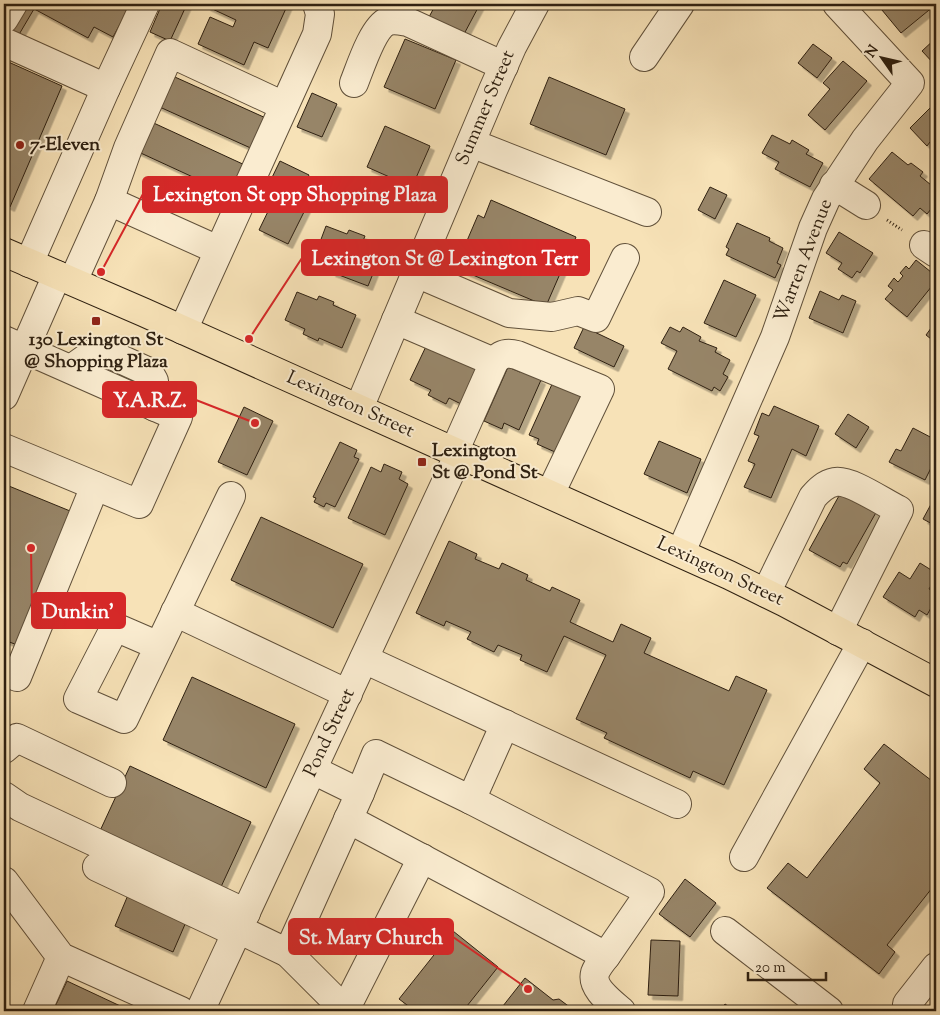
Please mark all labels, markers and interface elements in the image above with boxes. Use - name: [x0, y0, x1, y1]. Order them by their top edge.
- north arrow: [858, 32, 908, 82]
- text: N: [861, 42, 884, 62]
- street label: Summer Street: [450, 46, 523, 170]
- place label: 7-Eleven: [30, 132, 101, 159]
- marker: 7-Eleven: [14, 139, 26, 151]
- callout: Lexington St opp Shopping Plaza: [143, 177, 447, 212]
- text: Lexington St opp Shopping Plaza: [153, 182, 438, 211]
- street label: Warren Avenue: [768, 195, 840, 327]
- callout: Lexington St @ Lexington Terr: [302, 240, 589, 275]
- text: Lexington St @ Lexington Terr: [312, 246, 579, 275]
- marker: 130 Lexington St @ Shopping Plaza: [90, 315, 102, 327]
- place label: 130 Lexington St @ Shopping Plaza: [24, 327, 168, 376]
- street label: Lexington Street: [282, 365, 419, 445]
- callout: Y.A.R.Z.: [103, 382, 196, 417]
- text: Y.A.R.Z.: [113, 388, 187, 417]
- place label: Lexington St @ Pond St: [432, 438, 538, 487]
- marker: Lexington St @ Pond St: [416, 456, 428, 468]
- street label: Lexington Street: [652, 531, 788, 613]
- callout: Dunkin': [32, 593, 125, 628]
- text: Dunkin': [42, 599, 114, 628]
- street label: Pond Street: [298, 684, 363, 782]
- callout: St. Mary Church: [289, 919, 453, 954]
- text: St. Mary Church: [299, 925, 443, 954]
- scale bar: [748, 950, 825, 982]
- text: 20 m: [755, 958, 786, 979]

